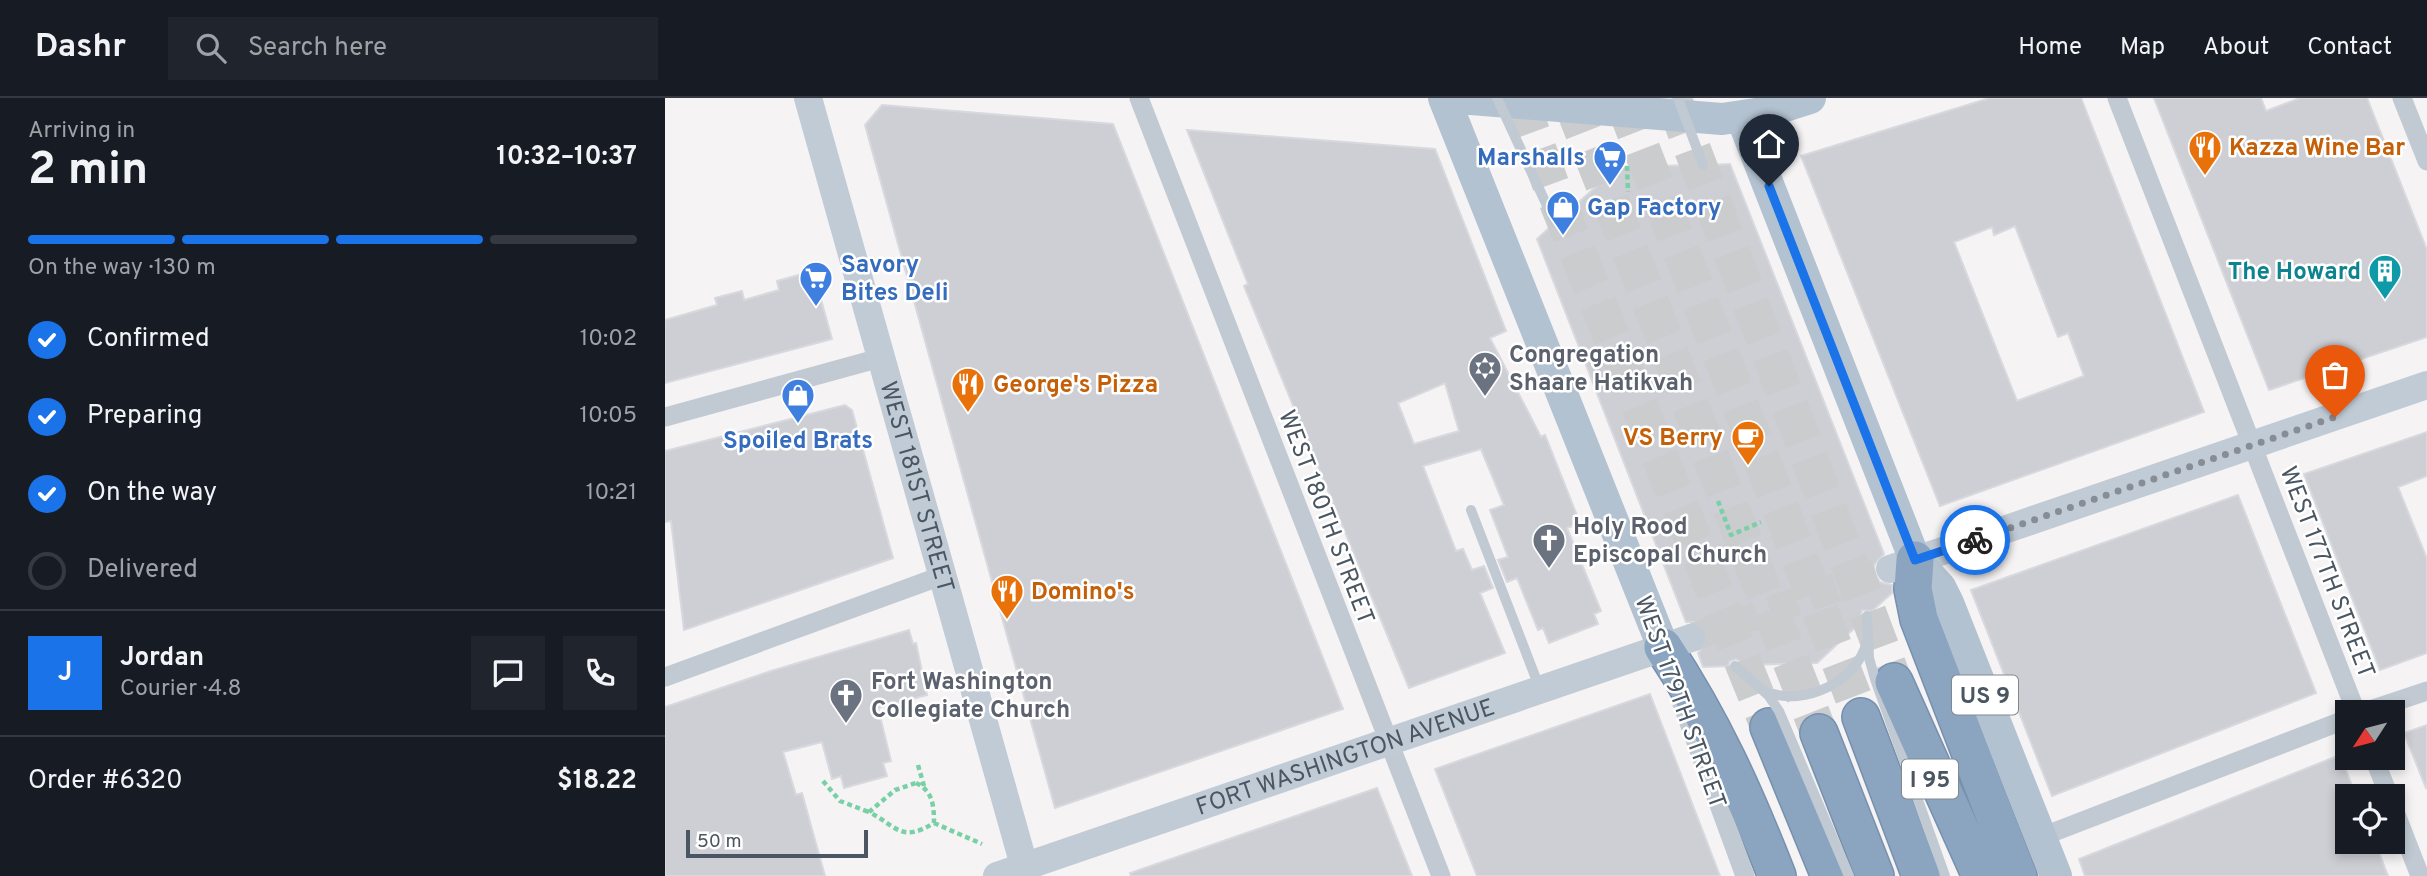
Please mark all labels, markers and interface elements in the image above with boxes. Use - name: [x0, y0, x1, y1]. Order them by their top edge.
- search box: [168, 17, 658, 80]
- text: Dashr: [35, 27, 126, 69]
- icon: search: [192, 29, 230, 67]
- text: Search here: [248, 32, 387, 65]
- text: Home: [2018, 33, 2082, 63]
- text: Map: [2120, 33, 2165, 63]
- text: About: [2203, 33, 2269, 63]
- text: Contact: [2307, 33, 2392, 63]
- pin: [1739, 114, 1799, 186]
- text: Arriving in: [28, 117, 135, 146]
- icon: home: [1750, 125, 1788, 163]
- restaurant icon: Kazza Wine Bar: [2186, 128, 2224, 177]
- place label: Kazza Wine Bar: [2229, 134, 2405, 164]
- supermarket icon: Marshalls: [1591, 138, 1629, 187]
- text: 10:32–10:37: [496, 141, 637, 174]
- text: 2 min: [28, 142, 148, 201]
- place label: Marshalls: [1477, 144, 1585, 174]
- shop icon: Gap Factory: [1544, 188, 1582, 237]
- place label: Gap Factory: [1587, 194, 1721, 224]
- place label: Savory Bites Deli: [841, 251, 948, 309]
- building icon: The Howard: [2366, 252, 2404, 301]
- text: On the way · 130 m: [28, 254, 216, 283]
- place label: The Howard: [2228, 258, 2361, 288]
- supermarket icon: Savory Bites Deli: [797, 259, 835, 308]
- icon: check: [28, 321, 66, 359]
- text: Confirmed: [87, 323, 210, 356]
- text: 10:02: [580, 325, 637, 354]
- place label: Congregation Shaare Hatikvah: [1509, 341, 1693, 399]
- pin: [2305, 345, 2365, 417]
- synagogue icon: Congregation Shaare Hatikvah: [1466, 349, 1504, 398]
- icon: bag: [2316, 356, 2354, 394]
- restaurant icon: George's Pizza: [949, 365, 987, 414]
- place label: George's Pizza: [993, 371, 1158, 401]
- shop icon: Spoiled Brats: [779, 376, 817, 425]
- street label: WEST 181ST STREET: [872, 378, 960, 597]
- icon: check: [28, 398, 66, 436]
- text: Preparing: [87, 400, 202, 433]
- text: 10:05: [579, 402, 637, 431]
- street label: WEST 180TH STREET: [1270, 406, 1380, 629]
- cafe icon: VS Berry: [1729, 418, 1767, 467]
- place label: VS Berry: [1623, 424, 1723, 454]
- place label: Spoiled Brats: [723, 427, 873, 457]
- street label: WEST 177TH STREET: [2272, 462, 2380, 683]
- icon: check: [28, 475, 66, 513]
- text: On the way: [87, 477, 217, 510]
- text: 10:21: [586, 479, 637, 508]
- courier: [1940, 505, 2010, 575]
- place label: Holy Rood Episcopal Church: [1573, 513, 1767, 571]
- church icon: Holy Rood Episcopal Church: [1530, 521, 1568, 570]
- icon: bike: [1956, 521, 1994, 559]
- text: Delivered: [87, 554, 198, 587]
- restaurant icon: Domino's: [988, 572, 1026, 621]
- place label: Domino's: [1031, 578, 1135, 608]
- street label: WEST 179TH STREET: [1627, 592, 1732, 813]
- button: chat: [471, 636, 545, 710]
- button: phone: [563, 636, 637, 710]
- text: Jordan: [120, 642, 204, 675]
- text: J: [58, 657, 72, 690]
- place label: Fort Washington Collegiate Church: [871, 668, 1070, 726]
- text: Courier · 4.8: [120, 675, 241, 704]
- church icon: Fort Washington Collegiate Church: [827, 676, 865, 725]
- road number: US 9: [1952, 676, 2018, 715]
- street label: FORT WASHINGTON AVENUE: [1192, 693, 1499, 824]
- north arrow: [2335, 700, 2405, 770]
- map controls: [2335, 700, 2405, 854]
- road number: I 95: [1902, 760, 1958, 799]
- text: Order #6320: [28, 765, 183, 798]
- text: $18.22: [557, 765, 637, 798]
- button: locate: [2335, 784, 2405, 854]
- scale bar: [686, 827, 868, 859]
- text: 50 m: [697, 830, 742, 854]

